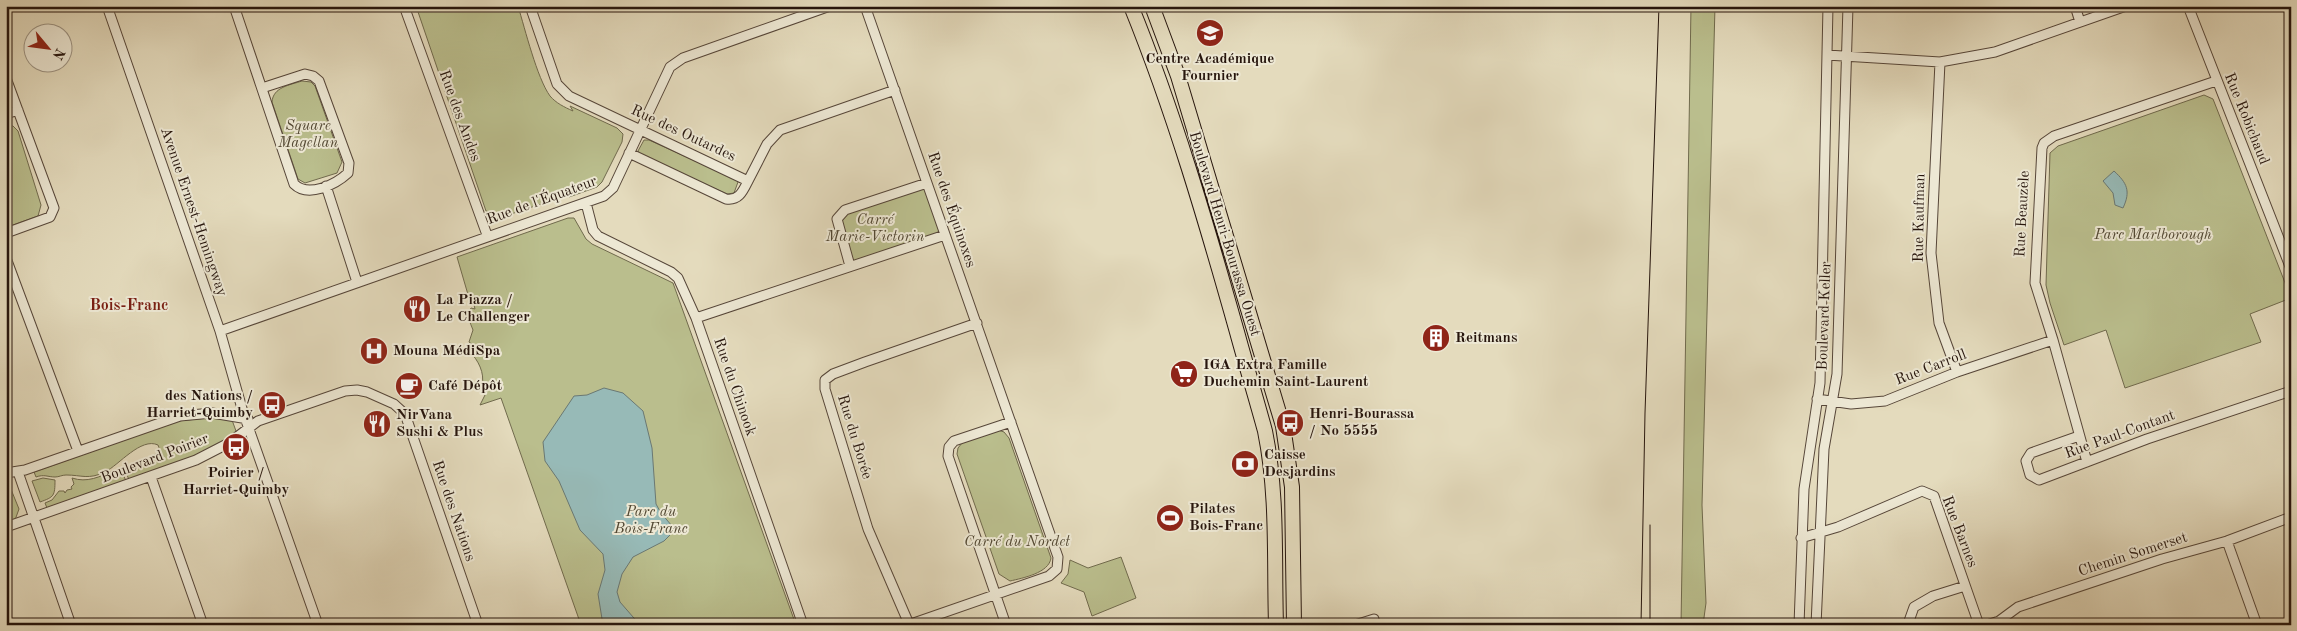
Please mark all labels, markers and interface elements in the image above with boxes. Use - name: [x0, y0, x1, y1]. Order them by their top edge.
- school or university icon: Centre Académique Fournier: [1195, 18, 1225, 48]
- north arrow: [22, 22, 72, 72]
- text: N: [50, 46, 67, 62]
- place label: Centre Académique Fournier: [1146, 52, 1274, 84]
- street label: Rue des Andes: [436, 68, 482, 164]
- street label: Rue Robichaud: [2221, 71, 2271, 167]
- street label: Rue des Outardes: [628, 103, 738, 165]
- park label: Square Magellan: [277, 119, 338, 151]
- street label: Avenue Ernest-Hemingway: [157, 125, 229, 299]
- street label: Boulevard Henri-Bourassa Ouest: [1186, 130, 1262, 338]
- street label: Rue des Équinoxes: [924, 149, 981, 270]
- street label: Rue Beauzèle: [2013, 170, 2033, 258]
- street label: Rue de l'Équateur: [484, 171, 599, 228]
- street label: Rue Kaufman: [1912, 173, 1928, 263]
- park label: Carré Marie-Victorin: [825, 213, 925, 245]
- park label: Parc Marlborough: [2093, 228, 2212, 243]
- street label: Boulevard Keller: [1816, 261, 1834, 371]
- place label: La Piazza / Le Challenger: [436, 293, 530, 325]
- restaurant icon: La Piazza / Le Challenger: [402, 294, 432, 324]
- district label: Bois-Franc: [89, 298, 169, 314]
- building icon: Reitmans: [1421, 323, 1451, 353]
- place label: Reitmans: [1455, 331, 1517, 346]
- hospital icon: Mouna MédiSpa: [359, 336, 389, 366]
- street label: Rue du Chinook: [710, 336, 758, 438]
- place label: Mouna MédiSpa: [393, 344, 501, 359]
- street label: Rue Carroll: [1893, 348, 1969, 388]
- place label: IGA Extra Famille Duchemin Saint-Laurent: [1203, 358, 1369, 390]
- supermarket icon: IGA Extra Famille Duchemin Saint-Laurent: [1169, 359, 1199, 389]
- cafe icon: Café Dépôt: [394, 371, 424, 401]
- place label: Café Dépôt: [428, 379, 503, 394]
- place label: des Nations / Harriet-Quimby: [146, 389, 253, 421]
- bus stop icon: des Nations / Harriet-Quimby: [257, 390, 287, 420]
- street label: Rue du Borée: [834, 393, 874, 481]
- place label: Henri-Bourassa / No 5555: [1309, 407, 1415, 439]
- place label: NirVana Sushi & Plus: [396, 408, 483, 440]
- bus stop icon: Henri-Bourassa / No 5555: [1275, 408, 1305, 438]
- street label: Rue Paul-Contant: [2063, 408, 2177, 462]
- restaurant icon: NirVana Sushi & Plus: [362, 409, 392, 439]
- street label: Boulevard Poirier: [99, 432, 211, 486]
- bus stop icon: Poirier / Harriet-Quimby: [221, 432, 251, 462]
- place label: Caisse Desjardins: [1264, 448, 1336, 480]
- bank icon: Caisse Desjardins: [1230, 449, 1260, 479]
- street label: Rue des Nations: [429, 459, 477, 563]
- place label: Poirier / Harriet-Quimby: [183, 466, 289, 498]
- street label: Rue Barnes: [1939, 494, 1979, 570]
- place label: Pilates Bois-Franc: [1189, 502, 1263, 534]
- sports icon: Pilates Bois-Franc: [1155, 503, 1185, 533]
- park label: Parc du Bois-Franc: [613, 505, 688, 537]
- street label: Chemin Somerset: [2077, 530, 2189, 580]
- park label: Carré du Nordet: [964, 535, 1070, 550]

